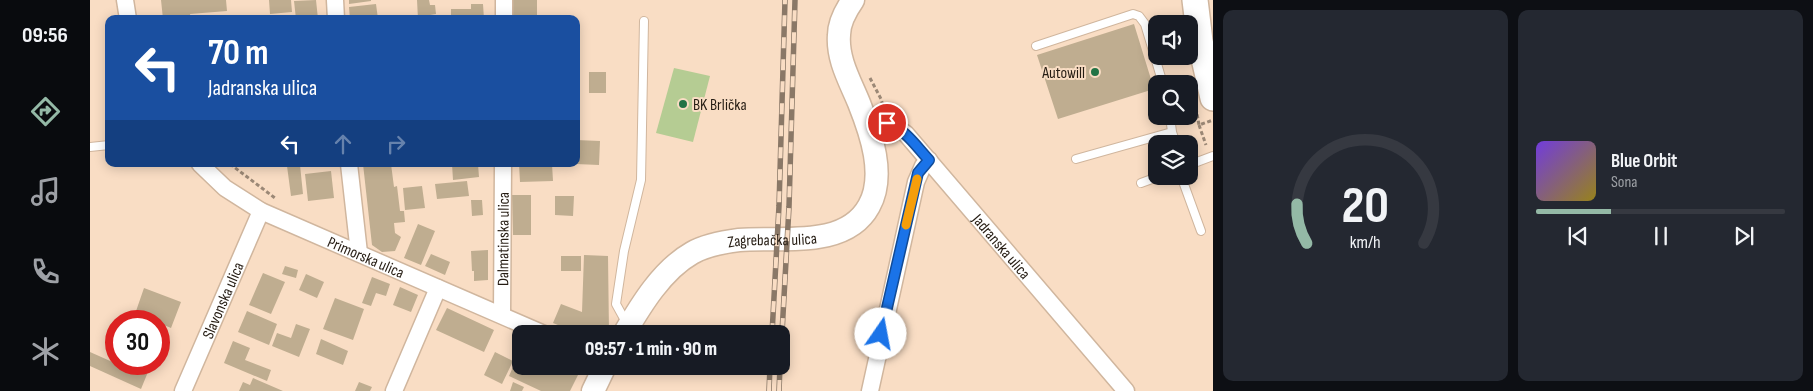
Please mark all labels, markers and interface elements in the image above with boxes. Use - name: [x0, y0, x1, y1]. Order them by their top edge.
- map controls: [1148, 15, 1198, 185]
- button: sound: [1148, 15, 1198, 65]
- text: 09:56: [22, 22, 68, 49]
- text: 70 m: [208, 32, 268, 75]
- icon: left: [125, 35, 190, 100]
- place label: Autowill: [1041, 64, 1085, 83]
- marker: Autowill: [1089, 66, 1101, 78]
- text: Jadranska ulica: [208, 75, 317, 102]
- button: search: [1148, 75, 1198, 125]
- icon: directions: [28, 94, 63, 129]
- place label: BK Brlička: [693, 96, 747, 115]
- marker: BK Brlička: [677, 98, 689, 110]
- pin: [866, 102, 908, 144]
- icon: arrive: [873, 109, 901, 137]
- icon: left: [276, 130, 304, 158]
- icon: ahead: [329, 130, 357, 158]
- icon: right: [382, 130, 410, 158]
- button: layers: [1148, 135, 1198, 185]
- text: Blue Orbit: [1611, 150, 1677, 173]
- text: Sona: [1611, 173, 1638, 192]
- icon: music: [28, 174, 63, 209]
- text: 20: [1342, 175, 1389, 238]
- street label: Dalmatinska ulica: [494, 192, 514, 286]
- street label: Jadranska ulica: [967, 210, 1034, 283]
- icon: previous: [1564, 222, 1592, 250]
- icon: pause: [1647, 222, 1675, 250]
- icon: next: [1730, 222, 1758, 250]
- street label: Zagrebačka ulica: [726, 229, 818, 252]
- text: km/h: [1350, 232, 1381, 253]
- street label: Primorska ulica: [324, 233, 407, 283]
- icon: phone: [28, 254, 63, 289]
- street label: Slavonska ulica: [199, 260, 249, 342]
- position arrow: [854, 307, 906, 359]
- speed limit sign: 30: [105, 310, 170, 375]
- icon: climate: [28, 334, 63, 369]
- text: 09:57 · 1 min · 90 m: [585, 338, 717, 361]

